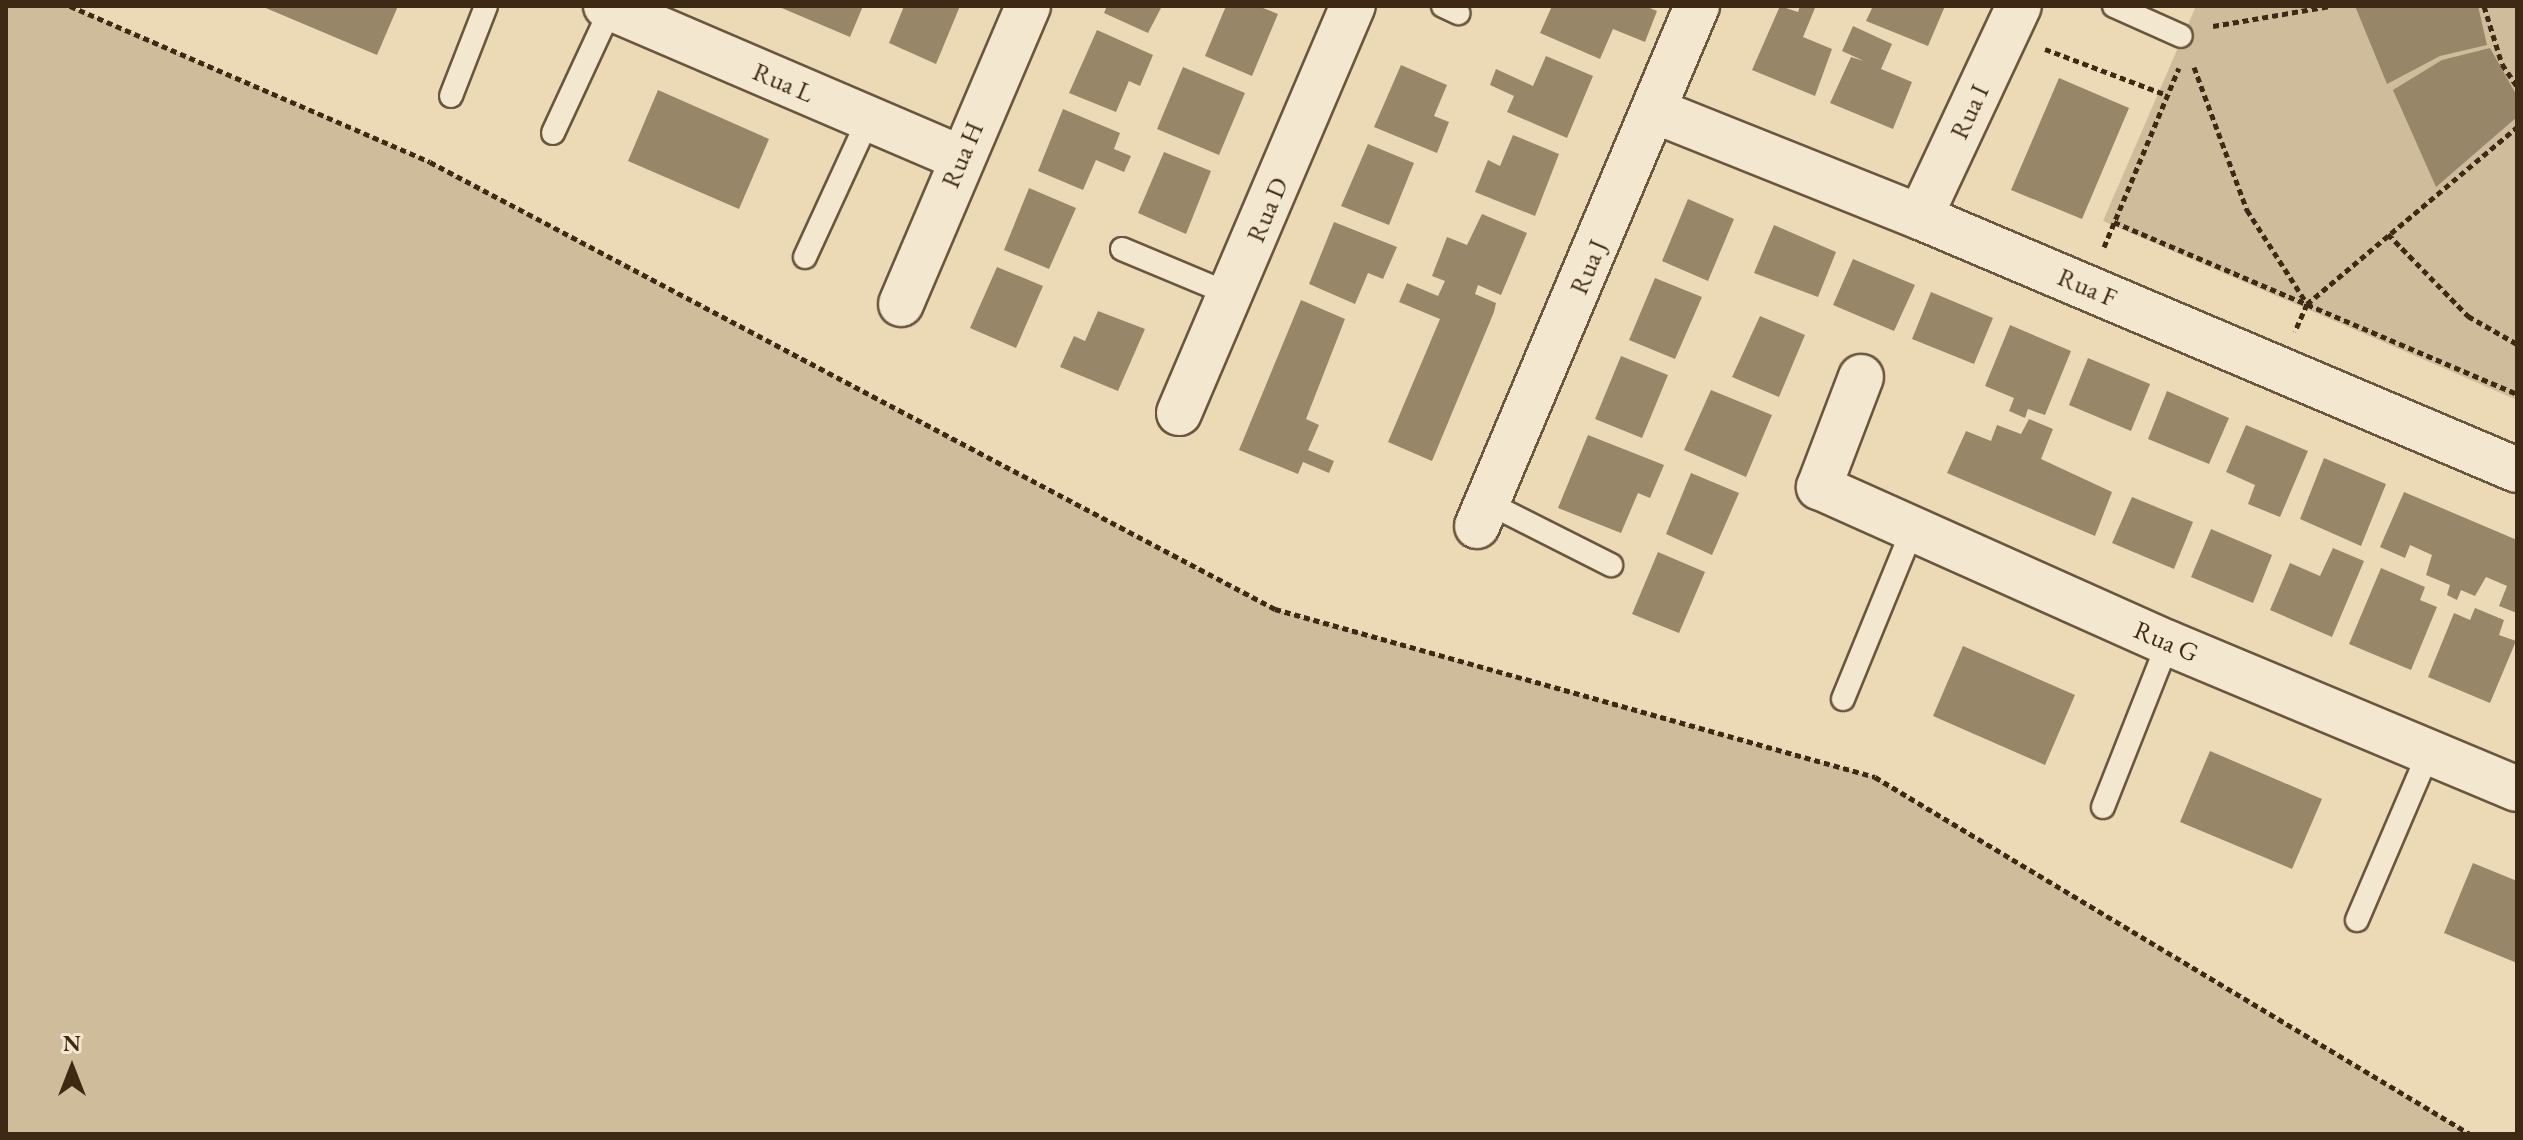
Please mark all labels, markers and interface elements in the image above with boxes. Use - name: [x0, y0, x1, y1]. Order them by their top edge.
- street label: Rua L: [748, 56, 818, 110]
- street label: Rua I: [1944, 80, 1996, 144]
- street label: Rua H: [935, 117, 991, 193]
- street label: Rua D: [1240, 173, 1296, 247]
- street label: Rua J: [1564, 235, 1614, 299]
- street label: Rua F: [2053, 262, 2121, 314]
- street label: Rua G: [2129, 615, 2203, 669]
- north arrow: [32, 1028, 112, 1108]
- text: N: [63, 1029, 81, 1058]

